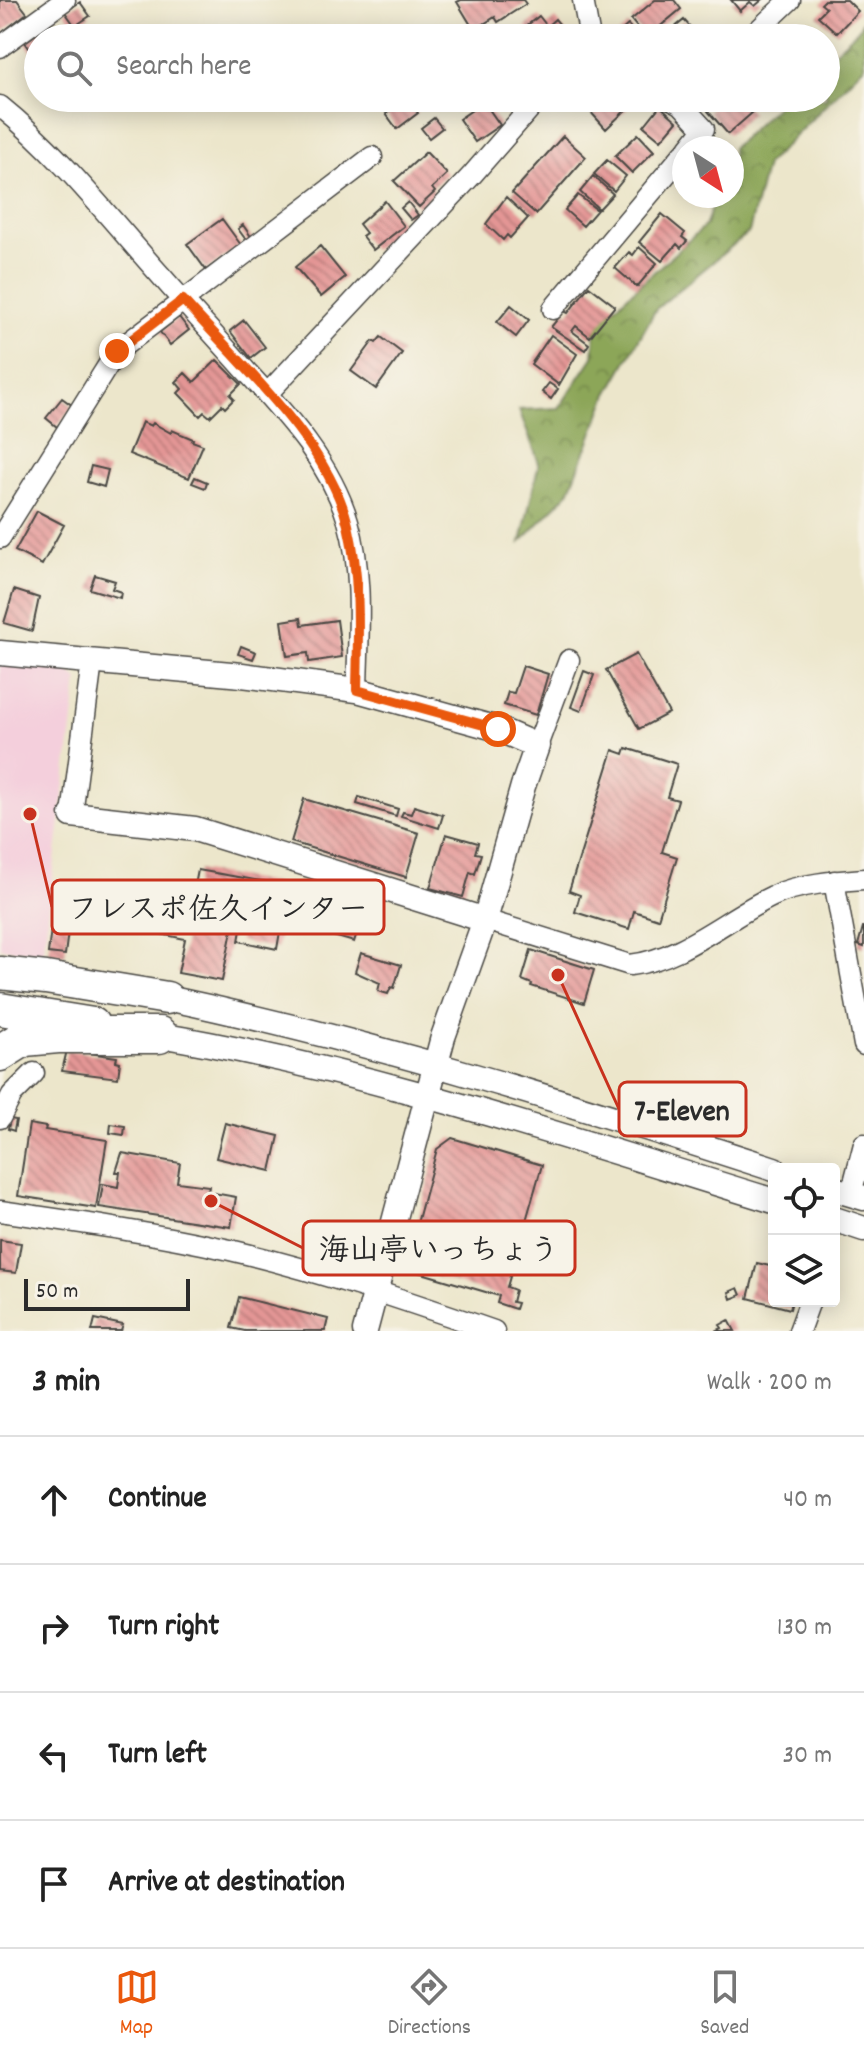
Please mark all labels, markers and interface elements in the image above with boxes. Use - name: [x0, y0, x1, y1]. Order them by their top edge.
- search box: [24, 24, 840, 112]
- icon: search: [52, 46, 96, 90]
- text: Search here: [116, 47, 252, 90]
- north arrow: [672, 136, 744, 208]
- route end: [99, 333, 135, 369]
- route start: [480, 711, 516, 747]
- callout: フレスポ佐久インター: [52, 880, 384, 934]
- text: フレスポ佐久インター: [68, 891, 368, 934]
- callout: 7-Eleven: [619, 1082, 746, 1136]
- text: 7-Eleven: [634, 1093, 730, 1136]
- map controls: [768, 1163, 840, 1307]
- button: locate: [768, 1163, 840, 1235]
- callout: 海山亭いっちょう: [303, 1221, 575, 1275]
- text: 海山亭いっちょう: [319, 1232, 559, 1275]
- button: layers: [768, 1235, 840, 1307]
- scale bar: [24, 1275, 190, 1311]
- text: 50 m: [36, 1277, 78, 1308]
- text: 3 min: [32, 1359, 100, 1408]
- text: Walk · 200 m: [707, 1365, 832, 1402]
- icon: ahead: [32, 1478, 76, 1522]
- text: Continue: [108, 1479, 207, 1522]
- text: 40 m: [783, 1482, 832, 1519]
- icon: right: [32, 1606, 76, 1650]
- text: Turn right: [108, 1607, 219, 1650]
- text: 130 m: [777, 1610, 832, 1647]
- icon: left: [32, 1734, 76, 1778]
- text: Turn left: [108, 1735, 207, 1778]
- text: 30 m: [782, 1738, 832, 1775]
- icon: arrive: [32, 1862, 76, 1906]
- text: Arrive at destination: [108, 1863, 345, 1906]
- tab: Map: [115, 1965, 159, 2044]
- tab: Directions: [388, 1965, 471, 2044]
- tab: Saved: [700, 1965, 749, 2044]

